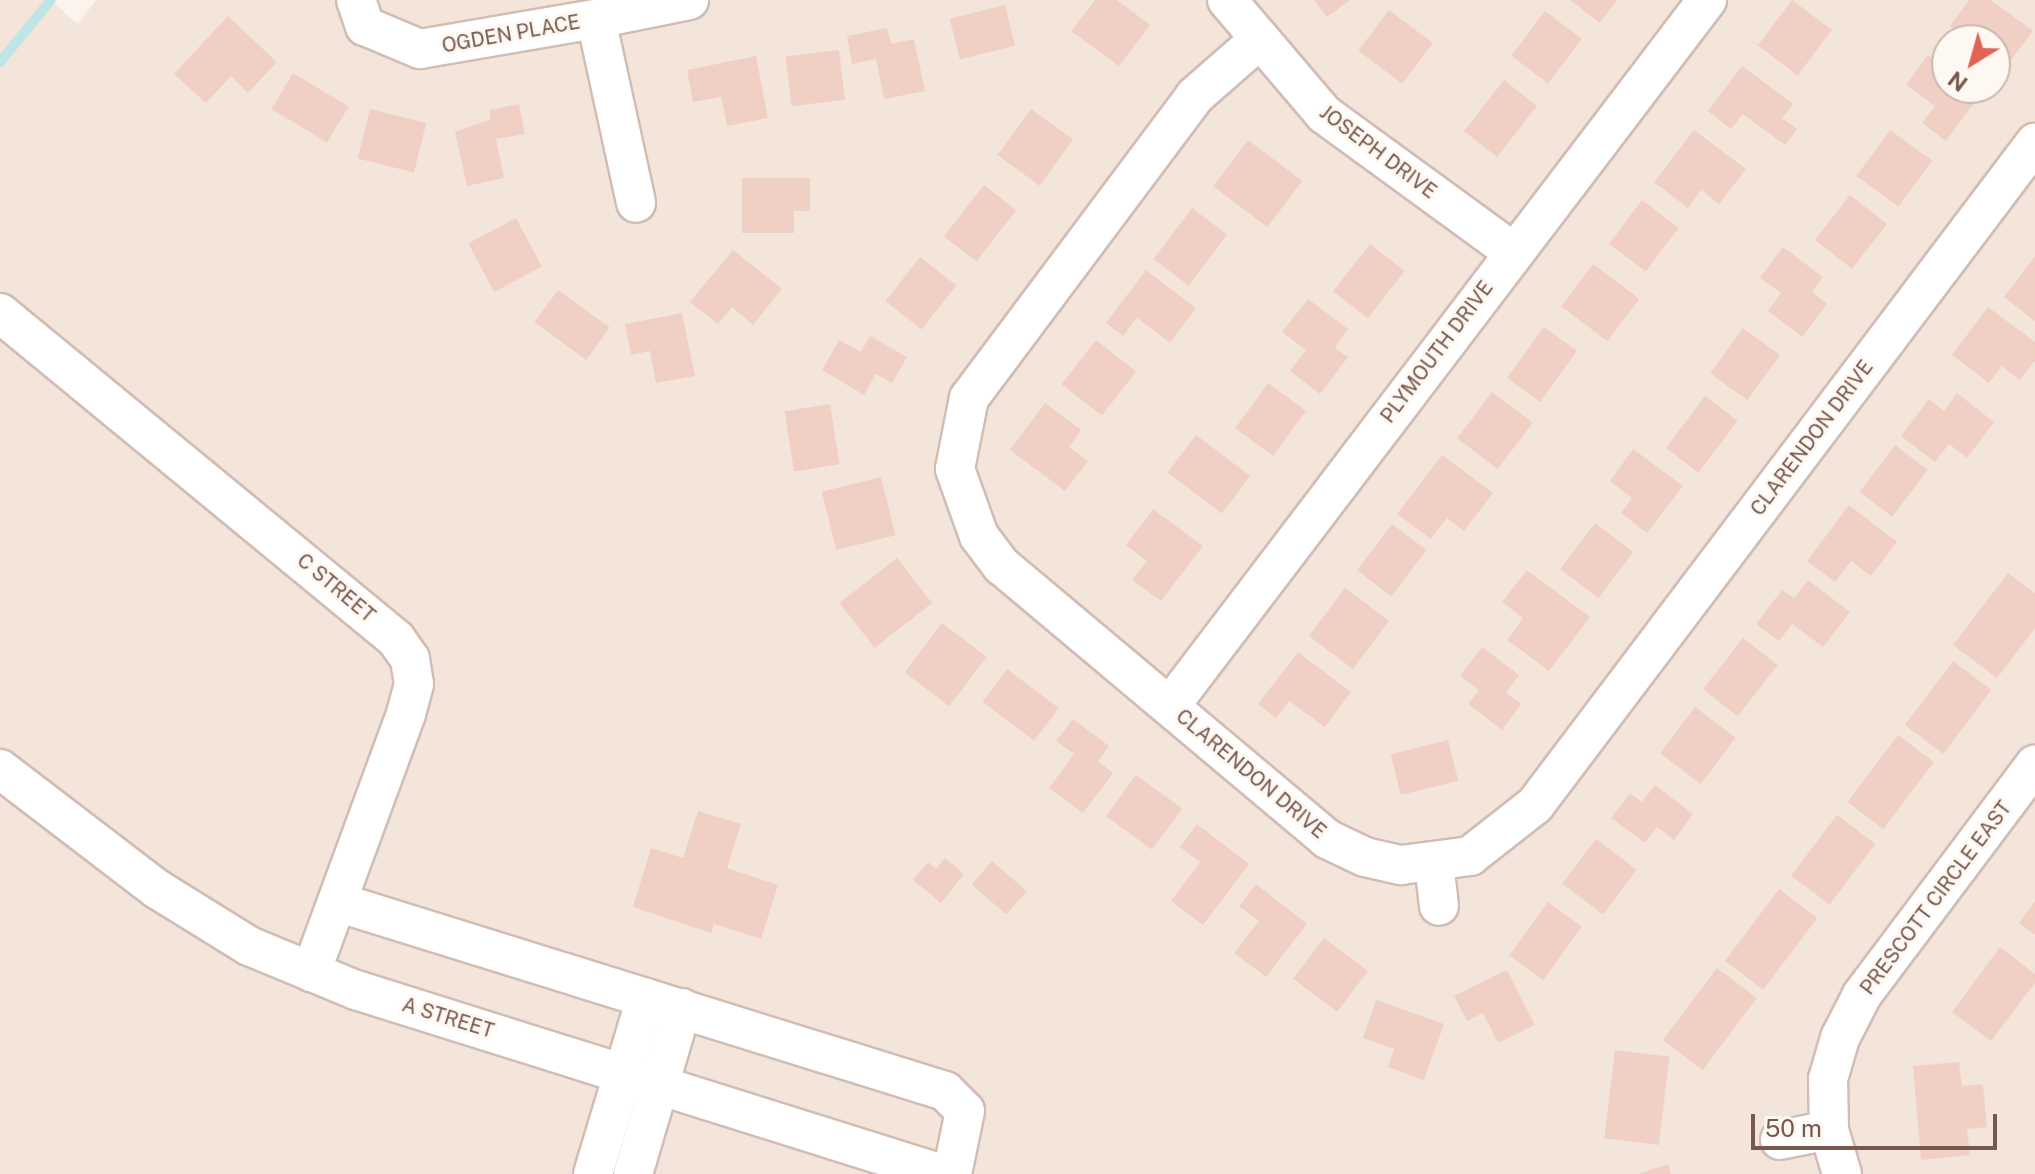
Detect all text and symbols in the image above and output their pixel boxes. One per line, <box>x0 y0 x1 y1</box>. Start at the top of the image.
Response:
street label: OGDEN PLACE <box>440 10 582 58</box>
north arrow <box>1931 24 2011 104</box>
text: N <box>1943 66 1972 97</box>
street label: JOSEPH DRIVE <box>1315 100 1441 204</box>
street label: PLYMOUTH DRIVE <box>1376 276 1498 428</box>
street label: CLARENDON DRIVE <box>1746 356 1878 520</box>
street label: C STREET <box>292 549 380 627</box>
street label: CLARENDON DRIVE <box>1171 704 1331 844</box>
street label: PRESCOTT CIRCLE EAST <box>1855 796 2017 1000</box>
street label: A STREET <box>399 993 497 1043</box>
scale bar <box>1755 1098 2001 1148</box>
text: 50 m <box>1765 1114 1822 1142</box>

